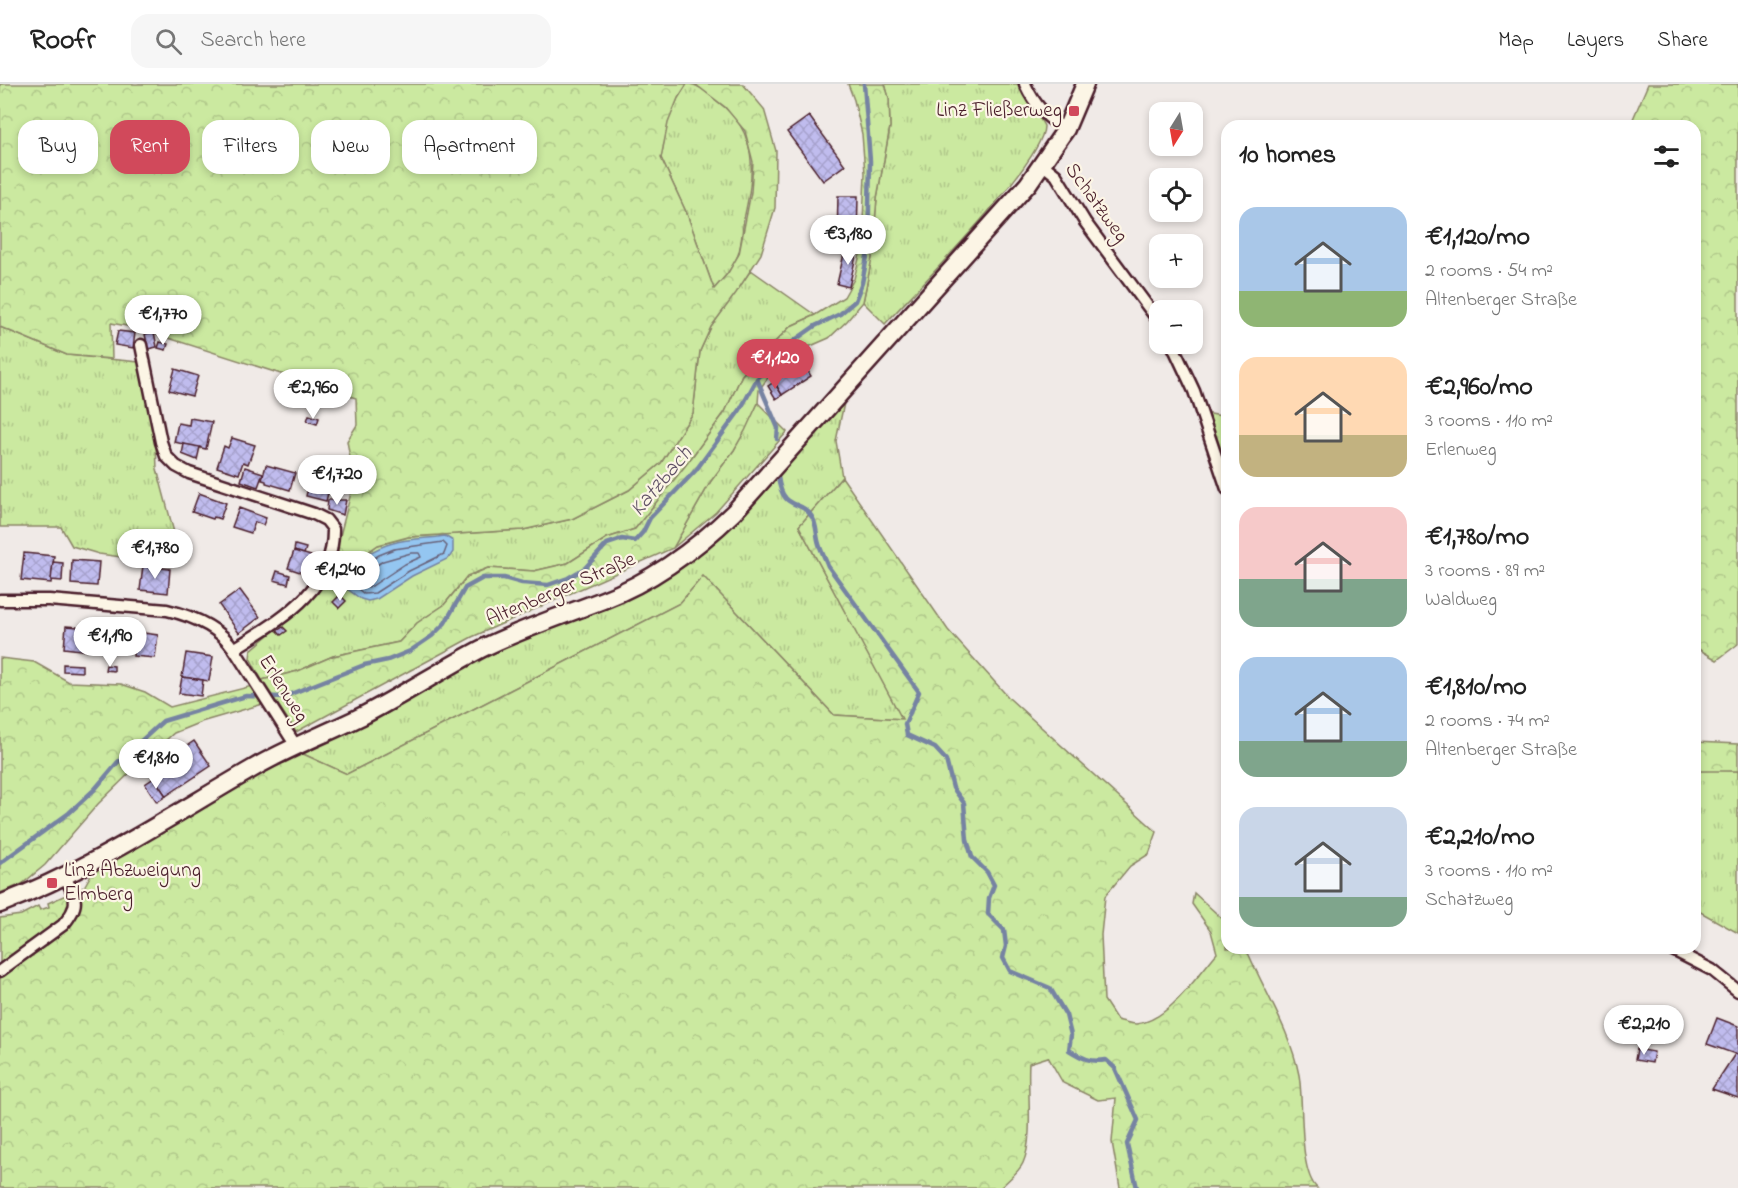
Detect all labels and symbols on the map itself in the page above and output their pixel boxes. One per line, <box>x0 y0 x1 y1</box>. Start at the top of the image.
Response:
place label: Linz Fließerweg <box>936 96 1062 128</box>
north arrow <box>1149 102 1203 156</box>
marker: Linz Fließerweg <box>1067 104 1081 118</box>
street label: Schatzweg <box>1055 157 1135 250</box>
pin: €3,180 <box>799 215 897 266</box>
pin: €1,770 <box>114 295 212 346</box>
pin: €1,120 <box>726 339 824 390</box>
pin: €2,960 <box>264 369 362 420</box>
water label: Katzbach <box>623 440 701 524</box>
pin: €1,720 <box>288 455 386 506</box>
pin: €1,780 <box>106 529 204 580</box>
street label: Altenberger Straße <box>482 545 642 637</box>
pin: €1,240 <box>291 551 389 602</box>
pin: €1,190 <box>61 617 159 668</box>
street label: Erlenweg <box>249 649 316 730</box>
pin: €1,810 <box>107 739 205 790</box>
place label: Linz Abzweigung Elmberg <box>64 856 201 912</box>
marker: Linz Abzweigung Elmberg <box>45 876 59 890</box>
pin: €2,210 <box>1595 1005 1693 1056</box>

